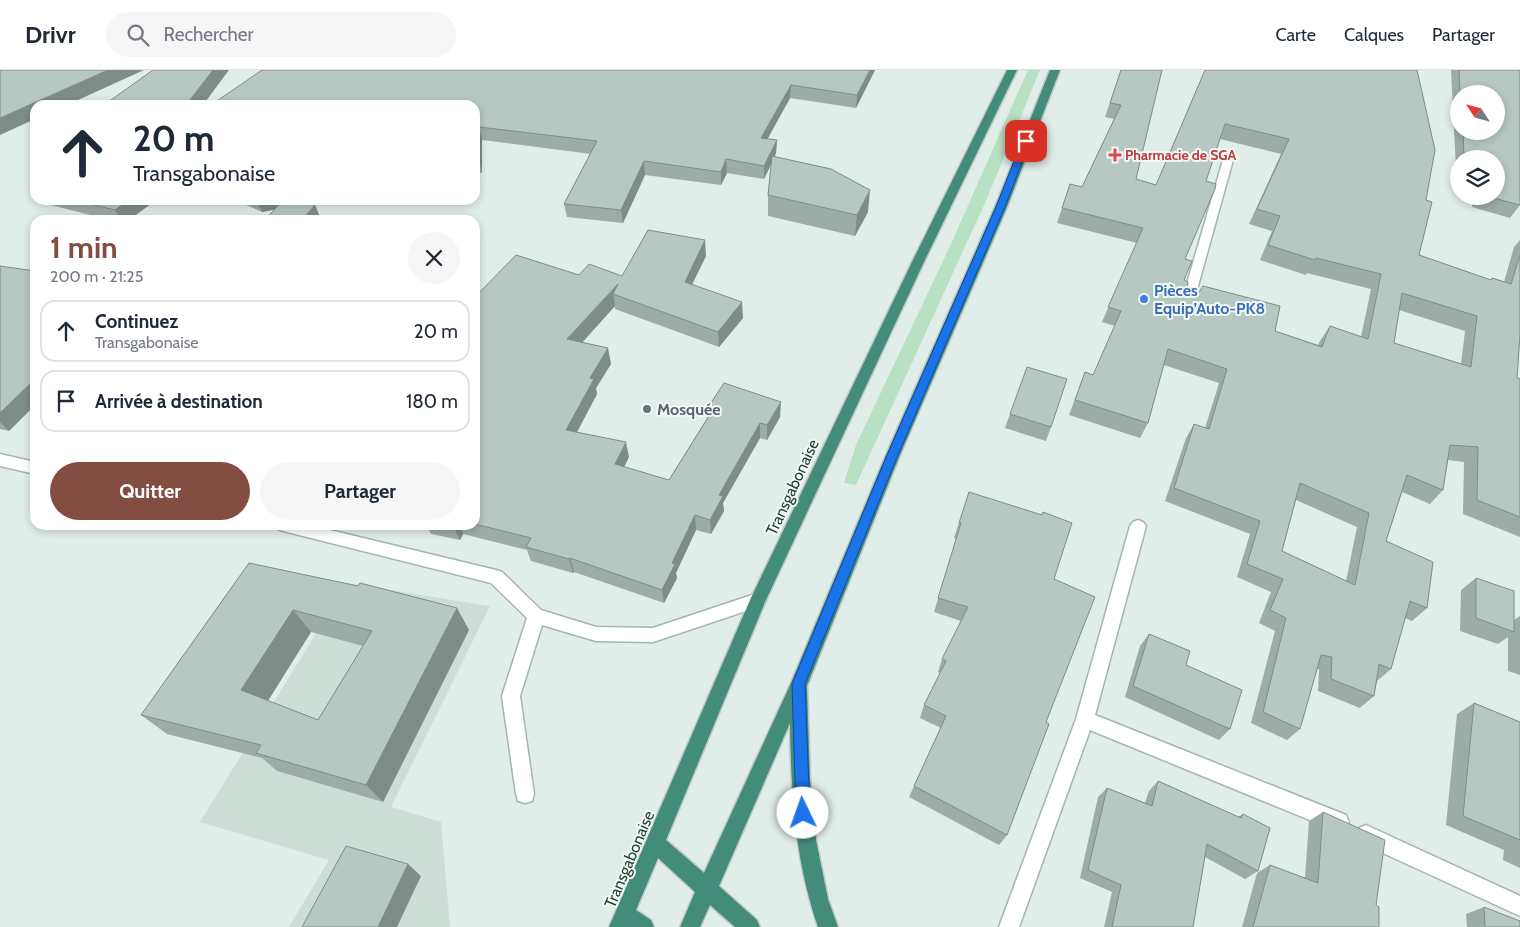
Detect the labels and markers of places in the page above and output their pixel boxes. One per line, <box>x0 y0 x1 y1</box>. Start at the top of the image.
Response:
pin <box>1005 120 1047 162</box>
place label: Pharmacie de SGA <box>1125 146 1237 164</box>
marker: Pharmacie de SGA <box>1109 149 1121 161</box>
place label: Pièces Equip’Auto-PK8 <box>1154 281 1265 318</box>
marker: Pièces Equip’Auto-PK8 <box>1138 293 1150 305</box>
place label: Mosquée <box>657 400 720 419</box>
marker: Mosquée <box>641 403 653 415</box>

